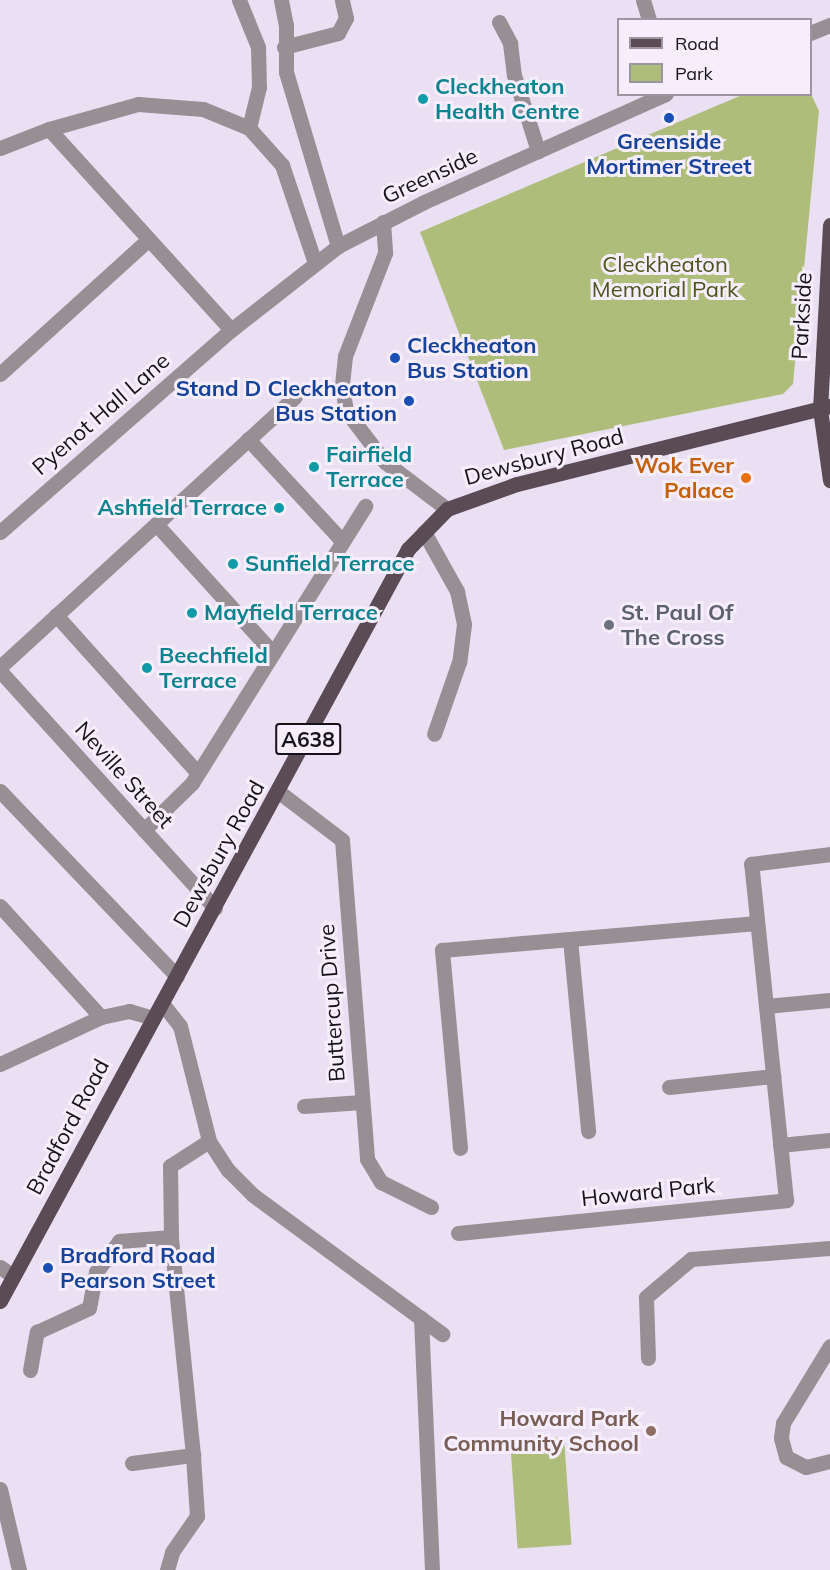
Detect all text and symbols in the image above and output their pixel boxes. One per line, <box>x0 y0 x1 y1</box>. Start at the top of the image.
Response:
legend <box>617 18 812 96</box>
text: Road <box>675 32 719 55</box>
text: Park <box>675 62 713 85</box>
place label: Cleckheaton Health Centre <box>435 73 580 124</box>
marker: Cleckheaton Health Centre <box>416 92 430 106</box>
marker: Greenside Mortimer Street <box>662 111 676 125</box>
place label: Greenside Mortimer Street <box>586 128 752 180</box>
street label: Greenside <box>378 142 482 210</box>
park label: Cleckheaton Memorial Park <box>592 251 738 302</box>
street label: Parkside <box>787 272 817 360</box>
place label: Cleckheaton Bus Station <box>407 332 537 384</box>
street label: Pyenot Hall Lane <box>27 347 175 481</box>
marker: Cleckheaton Bus Station <box>388 351 402 365</box>
place label: Stand D Cleckheaton Bus Station <box>176 375 397 427</box>
marker: Stand D Cleckheaton Bus Station <box>402 394 416 408</box>
street label: Dewsbury Road <box>461 423 627 491</box>
place label: Fairfield Terrace <box>326 441 412 493</box>
place label: Wok Ever Palace <box>634 452 734 504</box>
marker: Fairfield Terrace <box>307 460 321 474</box>
marker: Wok Ever Palace <box>739 471 753 485</box>
place label: Ashfield Terrace <box>97 495 267 521</box>
marker: Ashfield Terrace <box>272 501 286 515</box>
place label: Sunfield Terrace <box>245 551 415 577</box>
marker: Sunfield Terrace <box>226 557 240 571</box>
place label: St. Paul Of The Cross <box>621 599 733 650</box>
place label: Mayfield Terrace <box>204 600 378 626</box>
marker: Mayfield Terrace <box>185 606 199 620</box>
marker: St. Paul Of The Cross <box>602 618 616 632</box>
place label: Beechfield Terrace <box>159 642 268 694</box>
marker: Beechfield Terrace <box>140 661 154 675</box>
street label: Neville Street <box>69 716 179 834</box>
road number: A638 <box>275 721 341 757</box>
street label: Dewsbury Road <box>168 776 270 932</box>
street label: Buttercup Drive <box>313 923 351 1083</box>
street label: Bradford Road <box>21 1055 115 1199</box>
street label: Howard Park <box>580 1172 716 1212</box>
place label: Bradford Road Pearson Street <box>60 1242 215 1294</box>
marker: Bradford Road Pearson Street <box>41 1261 55 1275</box>
place label: Howard Park Community School <box>443 1405 639 1456</box>
marker: Howard Park Community School <box>644 1424 658 1438</box>

